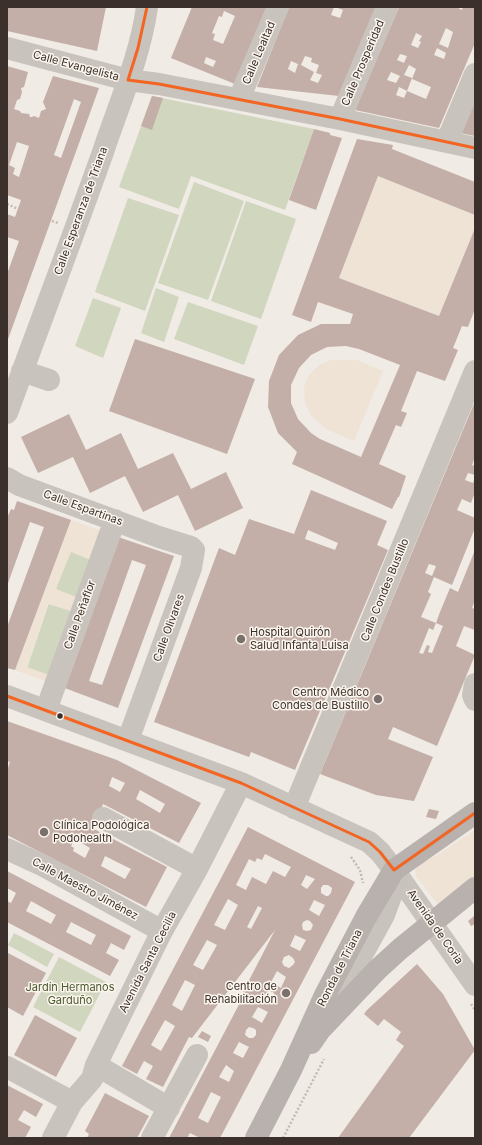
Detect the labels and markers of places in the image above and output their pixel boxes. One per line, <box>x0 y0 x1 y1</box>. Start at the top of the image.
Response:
place label: Hospital Quirón Salud Infanta Luisa <box>250 626 349 652</box>
marker: Hospital Quirón Salud Infanta Luisa <box>235 633 247 645</box>
place label: Centro Médico Condes de Bustillo <box>272 686 369 712</box>
marker: Centro Médico Condes de Bustillo <box>372 693 384 705</box>
unlabelled marker <box>55 711 65 721</box>
place label: Clínica Podológica Podohealth <box>53 819 149 845</box>
marker: Clínica Podológica Podohealth <box>38 826 50 838</box>
place label: Centro de Rehabilitación <box>204 980 277 1006</box>
marker: Centro de Rehabilitación <box>280 987 292 999</box>

